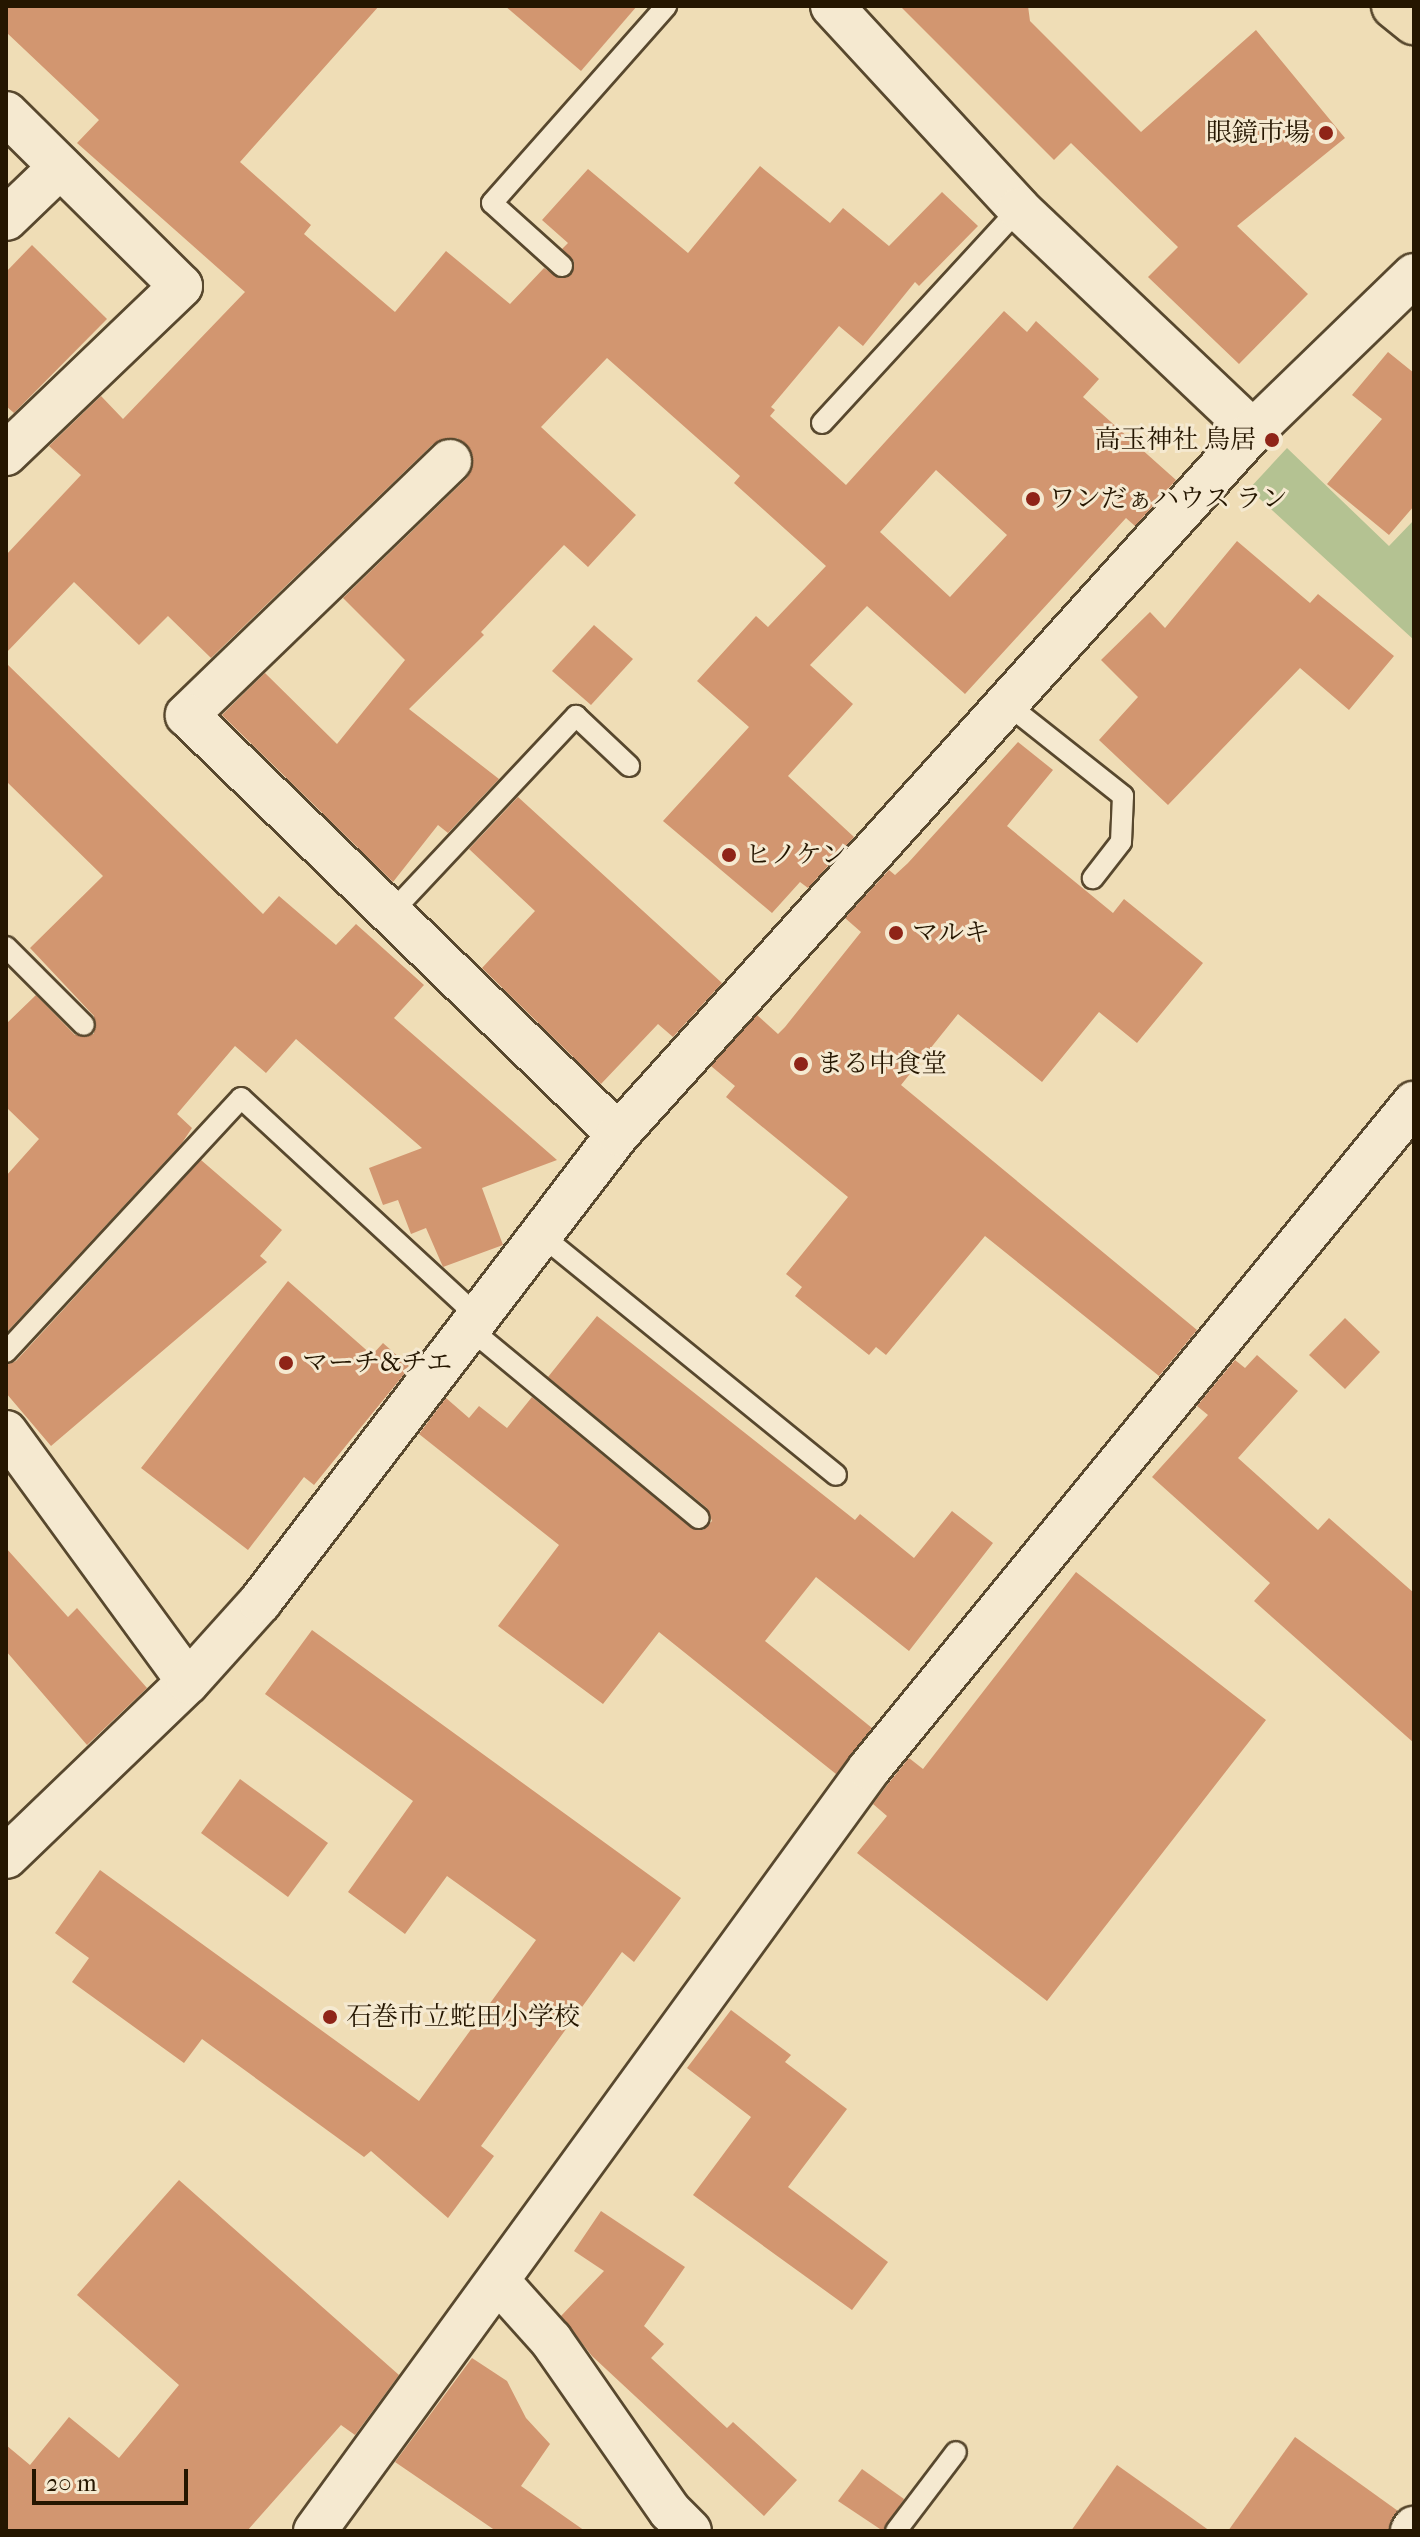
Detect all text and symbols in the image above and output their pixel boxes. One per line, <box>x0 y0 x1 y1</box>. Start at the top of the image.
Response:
place label: 眼鏡市場 <box>1206 117 1310 149</box>
marker: 眼鏡市場 <box>1317 124 1335 142</box>
place label: 高玉神社 鳥居 <box>1094 424 1256 456</box>
marker: 高玉神社 鳥居 <box>1263 431 1281 449</box>
place label: ワンだぁハウス ラン <box>1049 483 1289 515</box>
marker: ワンだぁハウス ラン <box>1024 490 1042 508</box>
place label: ヒノケン <box>745 839 849 871</box>
marker: ヒノケン <box>720 846 738 864</box>
place label: マルキ <box>912 917 990 949</box>
marker: マルキ <box>887 924 905 942</box>
place label: まる中食堂 <box>817 1048 947 1080</box>
marker: まる中食堂 <box>792 1055 810 1073</box>
place label: マーチ&チエ <box>302 1347 453 1379</box>
marker: マーチ&チエ <box>277 1354 295 1372</box>
place label: 石巻市立蛇田小学校 <box>346 2001 580 2033</box>
marker: 石巻市立蛇田小学校 <box>321 2008 339 2026</box>
scale bar <box>36 2453 192 2503</box>
text: 20 m <box>46 2469 97 2497</box>

